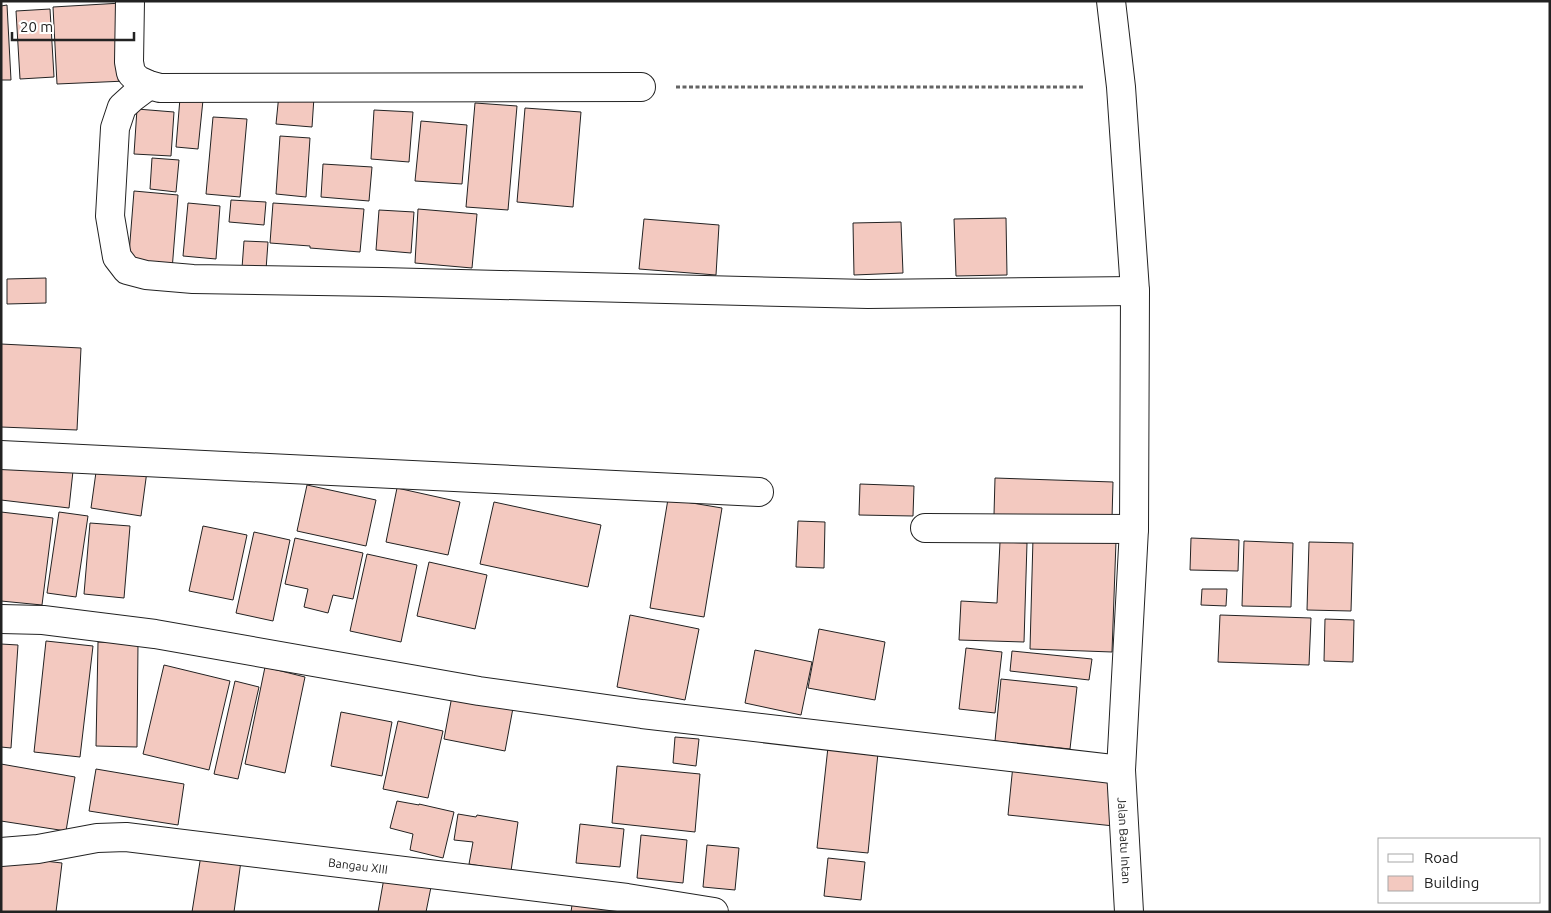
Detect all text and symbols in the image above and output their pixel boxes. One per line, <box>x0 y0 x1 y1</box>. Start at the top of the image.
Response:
scale bar <box>12 10 135 42</box>
text: 20 m <box>20 18 53 35</box>
street label: Jalan Batu Intan <box>1116 797 1134 884</box>
legend <box>1378 838 1541 903</box>
text: Road <box>1424 849 1459 866</box>
street label: Bangau XIII <box>328 855 389 875</box>
text: Building <box>1424 874 1479 891</box>

